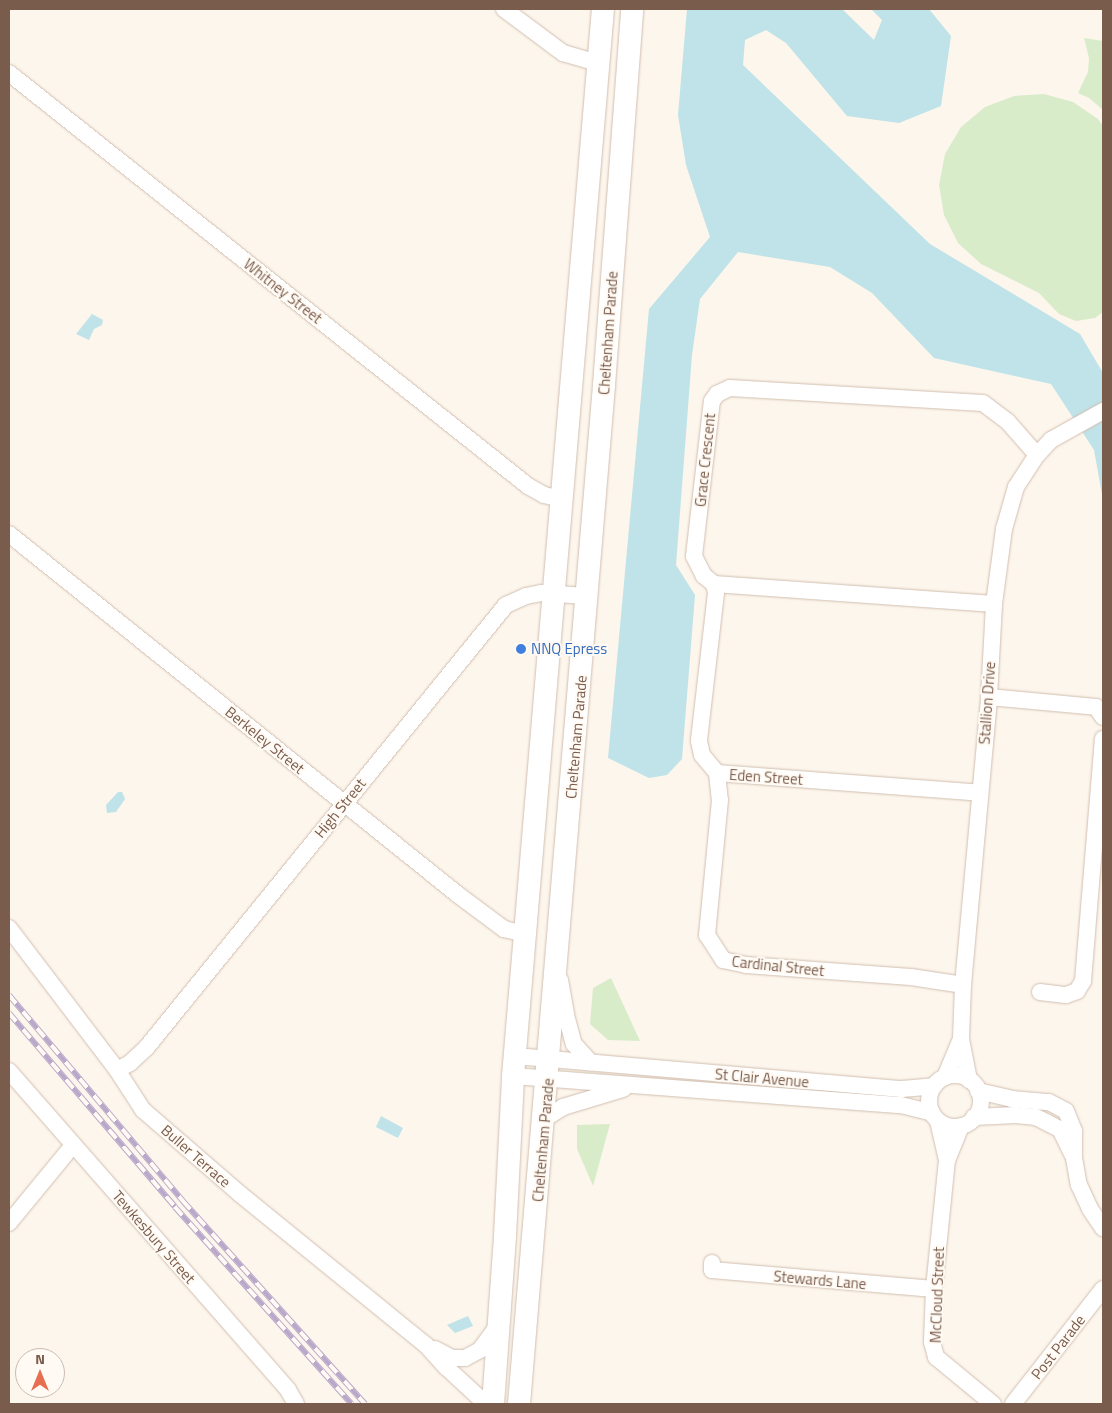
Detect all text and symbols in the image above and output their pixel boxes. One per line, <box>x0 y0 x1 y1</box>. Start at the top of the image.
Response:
street label: Whitney Street <box>240 255 326 327</box>
street label: Cheltenham Parade <box>595 270 621 396</box>
street label: Grace Crescent <box>691 412 719 508</box>
place label: NNQ Epress <box>531 640 607 658</box>
marker: NNQ Epress <box>515 643 527 655</box>
street label: Stallion Drive <box>975 661 999 745</box>
street label: Cheltenham Parade <box>562 674 590 800</box>
street label: Berkeley Street <box>222 703 308 777</box>
street label: Eden Street <box>729 765 803 789</box>
street label: High Street <box>311 775 369 841</box>
street label: Cardinal Street <box>731 952 825 980</box>
street label: St Clair Avenue <box>714 1065 810 1091</box>
street label: Cheltenham Parade <box>529 1077 557 1203</box>
street label: Buller Terrace <box>158 1121 234 1191</box>
street label: Tewkesbury Street <box>109 1187 199 1287</box>
street label: McCloud Street <box>926 1246 948 1344</box>
street label: Stewards Lane <box>773 1267 867 1293</box>
street label: Post Parade <box>1027 1311 1089 1383</box>
north arrow <box>15 1348 65 1398</box>
text: N <box>35 1348 45 1369</box>

